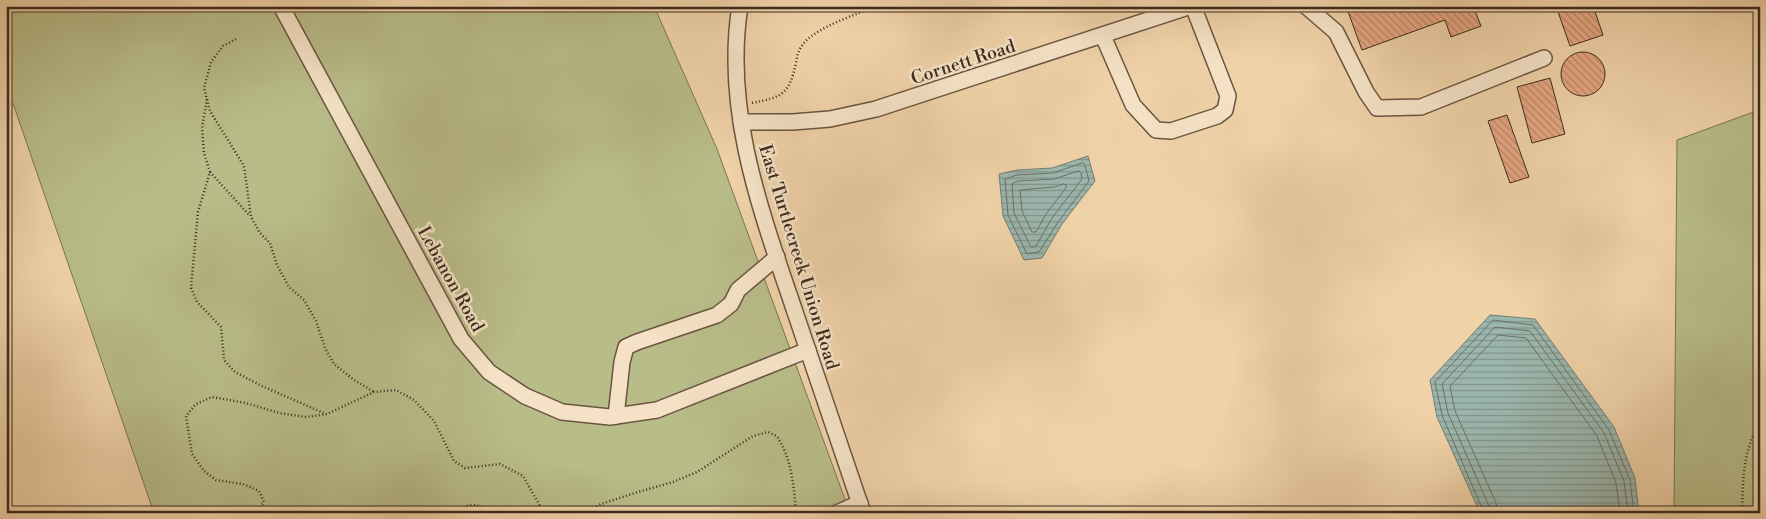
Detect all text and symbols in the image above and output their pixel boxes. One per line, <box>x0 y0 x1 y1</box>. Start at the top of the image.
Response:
street label: Cornett Road <box>908 35 1019 90</box>
street label: East Turtlecreek Union Road <box>753 142 844 373</box>
street label: Lebanon Road <box>412 222 489 337</box>

